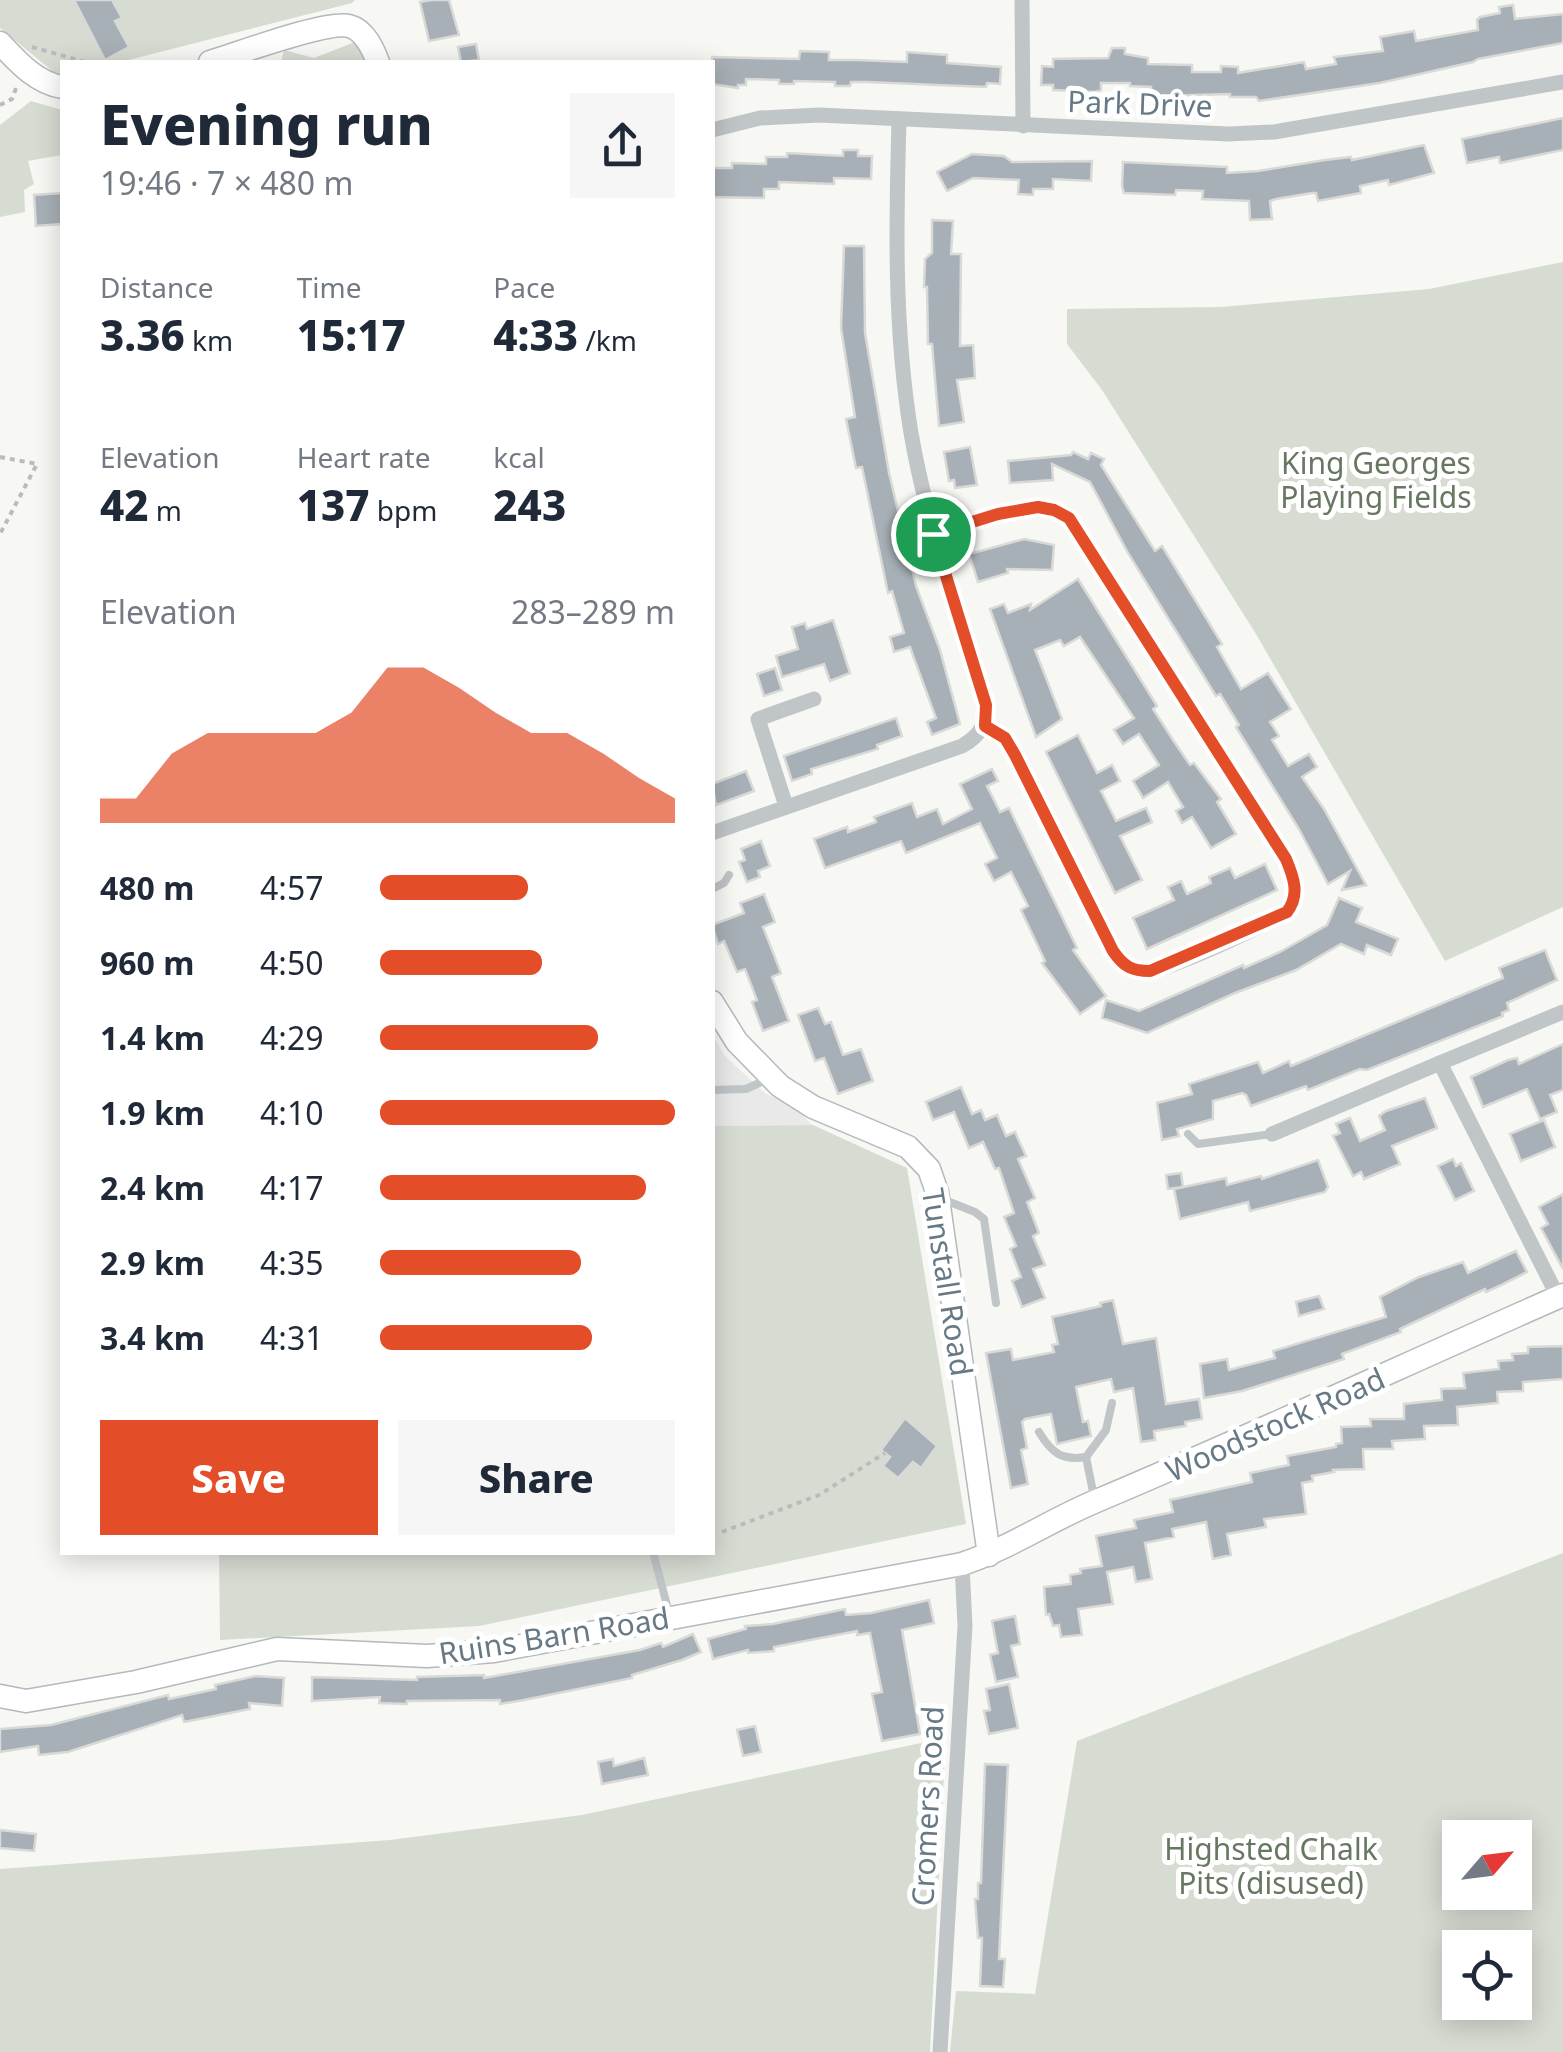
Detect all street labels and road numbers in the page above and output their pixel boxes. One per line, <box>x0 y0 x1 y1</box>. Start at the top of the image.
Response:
street label: Park Drive <box>1067 80 1213 126</box>
street label: Tunstall Road <box>913 1185 983 1379</box>
street label: Woodstock Road <box>1159 1357 1391 1491</box>
street label: Ruins Barn Road <box>436 1597 672 1673</box>
street label: Cromers Road <box>901 1705 953 1907</box>

